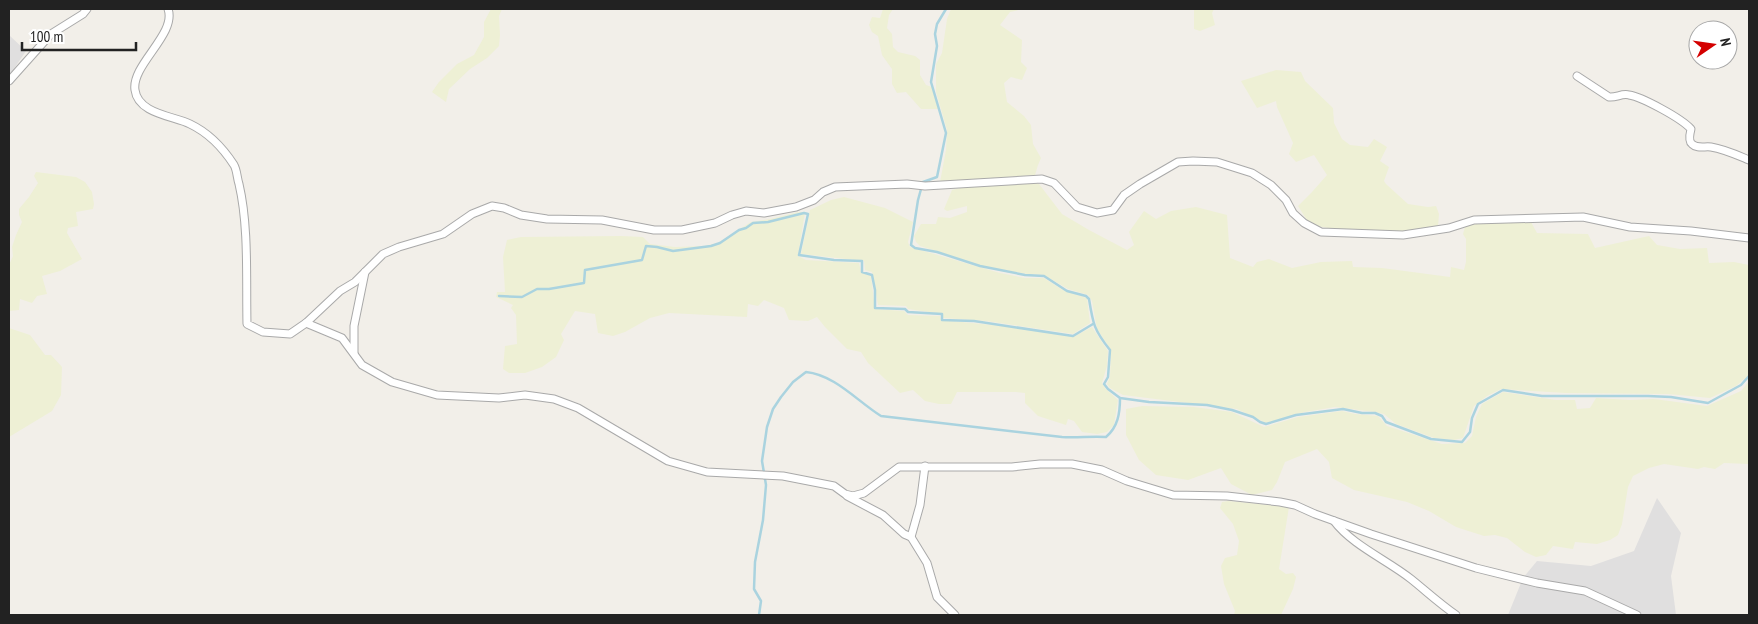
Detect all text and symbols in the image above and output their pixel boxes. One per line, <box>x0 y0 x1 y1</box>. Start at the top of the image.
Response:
scale bar <box>22 20 136 52</box>
north arrow <box>1688 20 1738 70</box>
text: 100 m <box>30 27 63 46</box>
text: N <box>1716 36 1735 48</box>

